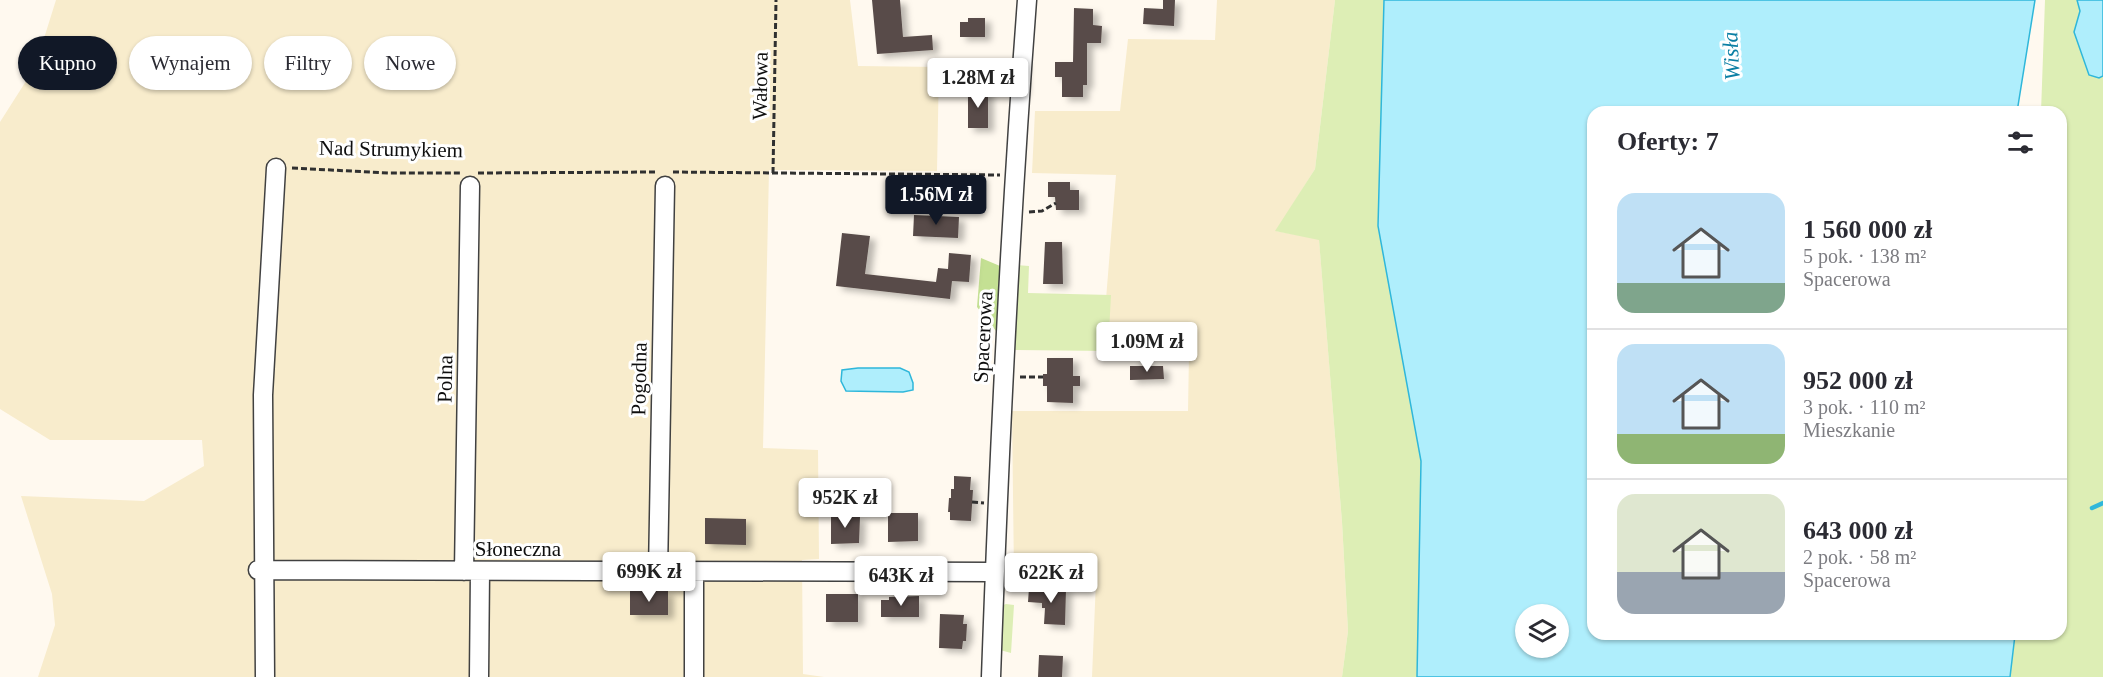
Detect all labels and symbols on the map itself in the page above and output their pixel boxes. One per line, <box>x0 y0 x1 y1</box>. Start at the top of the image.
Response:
water label: Wisła <box>1717 31 1745 81</box>
street label: Wałowa <box>747 51 773 120</box>
pin: 1.28M zł <box>916 58 1040 109</box>
street label: Nad Strumykiem <box>319 136 463 162</box>
pin: 1.56M zł <box>874 175 998 226</box>
street label: Spacerowa <box>969 290 997 384</box>
pin: 1.09M zł <box>1085 322 1209 373</box>
street label: Pogodna <box>626 341 652 416</box>
street label: Polna <box>433 354 457 403</box>
pin: 952K zł <box>790 478 900 529</box>
street label: Słoneczna <box>475 537 562 561</box>
pin: 699K zł <box>594 552 704 603</box>
pin: 622K zł <box>996 553 1106 604</box>
pin: 643K zł <box>846 556 956 607</box>

